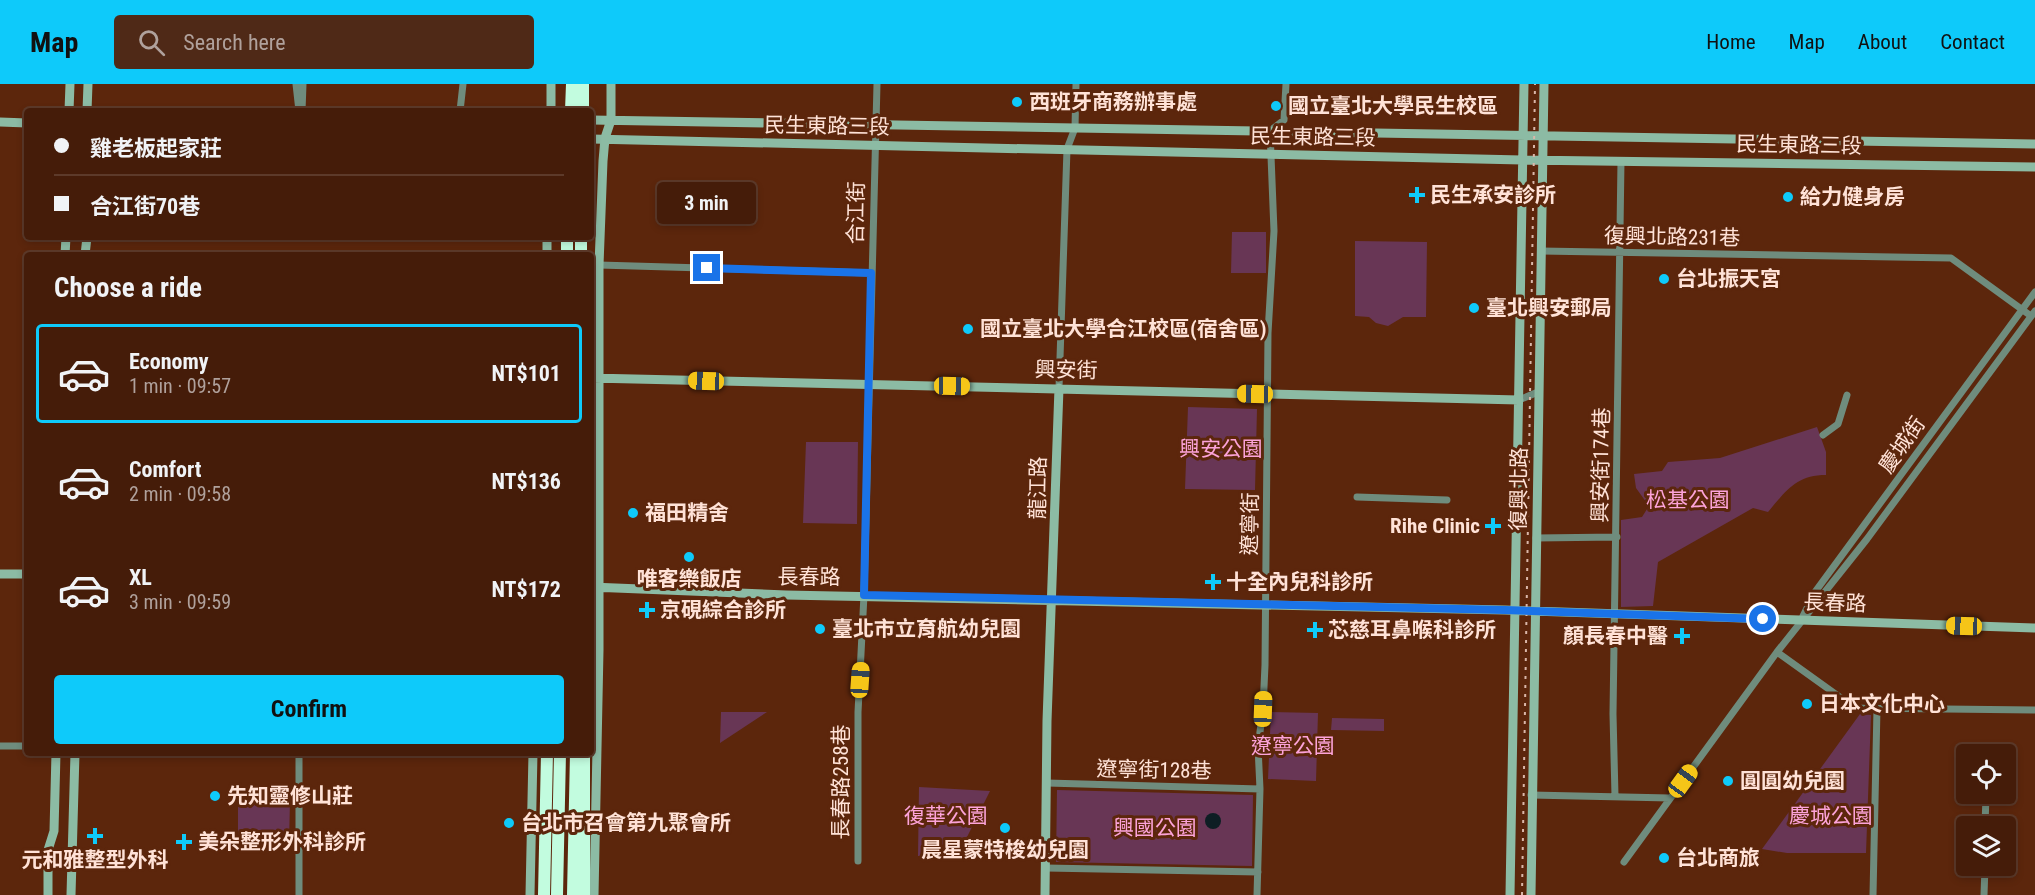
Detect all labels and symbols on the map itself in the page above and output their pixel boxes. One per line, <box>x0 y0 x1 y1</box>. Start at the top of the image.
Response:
place label: 西班牙商務辦事處 <box>1029 90 1197 114</box>
place label: 國立臺北大學民生校區 <box>1288 94 1498 118</box>
marker: 西班牙商務辦事處 <box>1010 95 1024 109</box>
marker: 國立臺北大學民生校區 <box>1269 99 1283 113</box>
street label: 民生東路三段 <box>764 113 890 139</box>
street label: 民生東路三段 <box>1250 124 1376 150</box>
street label: 民生東路三段 <box>1736 132 1862 158</box>
callout: 3 min <box>658 181 756 223</box>
street label: 合江街 <box>843 181 869 245</box>
place label: 民生承安診所 <box>1430 183 1556 207</box>
place label: 給力健身房 <box>1800 185 1905 209</box>
marker: 民生承安診所 <box>1408 186 1426 204</box>
marker: 給力健身房 <box>1781 190 1795 204</box>
street label: 復興北路231巷 <box>1604 224 1740 250</box>
route end <box>693 254 720 281</box>
place label: 台北振天宮 <box>1676 267 1781 291</box>
marker: 台北振天宮 <box>1657 272 1671 286</box>
place label: 臺北興安郵局 <box>1486 296 1612 320</box>
marker: 臺北興安郵局 <box>1467 301 1481 315</box>
place label: 國立臺北大學合江校區(宿舍區) <box>980 317 1267 341</box>
marker: 國立臺北大學合江校區(宿舍區) <box>961 322 975 336</box>
street label: 興安街 <box>1034 357 1098 383</box>
car <box>688 371 724 391</box>
car <box>934 377 970 395</box>
car <box>1237 385 1273 403</box>
street label: 興安街174巷 <box>1588 407 1614 523</box>
street label: 慶城街 <box>1874 412 1930 478</box>
park label: 興安公園 <box>1179 437 1263 461</box>
street label: 復興北路 <box>1506 447 1532 531</box>
street label: 龍江路 <box>1025 456 1051 520</box>
park label: 松基公園 <box>1646 488 1730 512</box>
street label: 遼寧街 <box>1237 492 1263 556</box>
place label: 福田精舍 <box>645 501 729 525</box>
marker: 福田精舍 <box>626 506 640 520</box>
place label: Rihe Clinic <box>1390 514 1480 538</box>
marker: Rihe Clinic <box>1484 517 1502 535</box>
marker: 唯客樂飯店 <box>682 550 696 564</box>
street label: 長春路 <box>778 565 841 589</box>
place label: 唯客樂飯店 <box>637 567 742 591</box>
place label: 十全內兒科診所 <box>1226 570 1373 594</box>
marker: 十全內兒科診所 <box>1204 573 1222 591</box>
street label: 長春路 <box>1803 590 1867 616</box>
place label: 京硯綜合診所 <box>660 598 786 622</box>
marker: 京硯綜合診所 <box>638 601 656 619</box>
route start <box>1749 605 1776 632</box>
car <box>1946 616 1982 636</box>
place label: 臺北市立育航幼兒園 <box>832 617 1021 641</box>
place label: 芯慈耳鼻喉科診所 <box>1328 618 1496 642</box>
marker: 芯慈耳鼻喉科診所 <box>1306 621 1324 639</box>
marker: 臺北市立育航幼兒園 <box>813 622 827 636</box>
place label: 顏長春中醫 <box>1563 624 1668 648</box>
marker: 顏長春中醫 <box>1673 627 1691 645</box>
car <box>850 661 870 699</box>
car <box>1253 691 1273 727</box>
place label: 日本文化中心 <box>1819 692 1945 716</box>
marker: 日本文化中心 <box>1800 697 1814 711</box>
street label: 長春路258巷 <box>829 724 853 840</box>
park label: 遼寧公園 <box>1251 734 1335 758</box>
street label: 遼寧街128巷 <box>1096 757 1212 783</box>
car <box>1665 761 1701 801</box>
place label: 圓圓幼兒園 <box>1740 769 1845 793</box>
marker: 圓圓幼兒園 <box>1721 774 1735 788</box>
place label: 先知靈修山莊 <box>227 784 353 808</box>
marker: 先知靈修山莊 <box>208 789 222 803</box>
park label: 復華公園 <box>904 804 988 828</box>
park label: 慶城公園 <box>1789 804 1873 828</box>
place label: 台北市召會第九聚會所 <box>521 811 731 835</box>
marker: 台北市召會第九聚會所 <box>502 816 516 830</box>
park label: 興國公園 <box>1113 816 1197 840</box>
marker: 晨星蒙特梭幼兒園 <box>998 821 1012 835</box>
marker: 元和雅整型外科 <box>86 827 104 845</box>
place label: 美朵整形外科診所 <box>198 830 366 854</box>
marker: 美朵整形外科診所 <box>175 833 193 851</box>
place label: 晨星蒙特梭幼兒園 <box>921 838 1089 862</box>
place label: 台北商旅 <box>1676 846 1760 870</box>
place label: 元和雅整型外科 <box>22 848 169 872</box>
marker: 台北商旅 <box>1657 851 1671 865</box>

